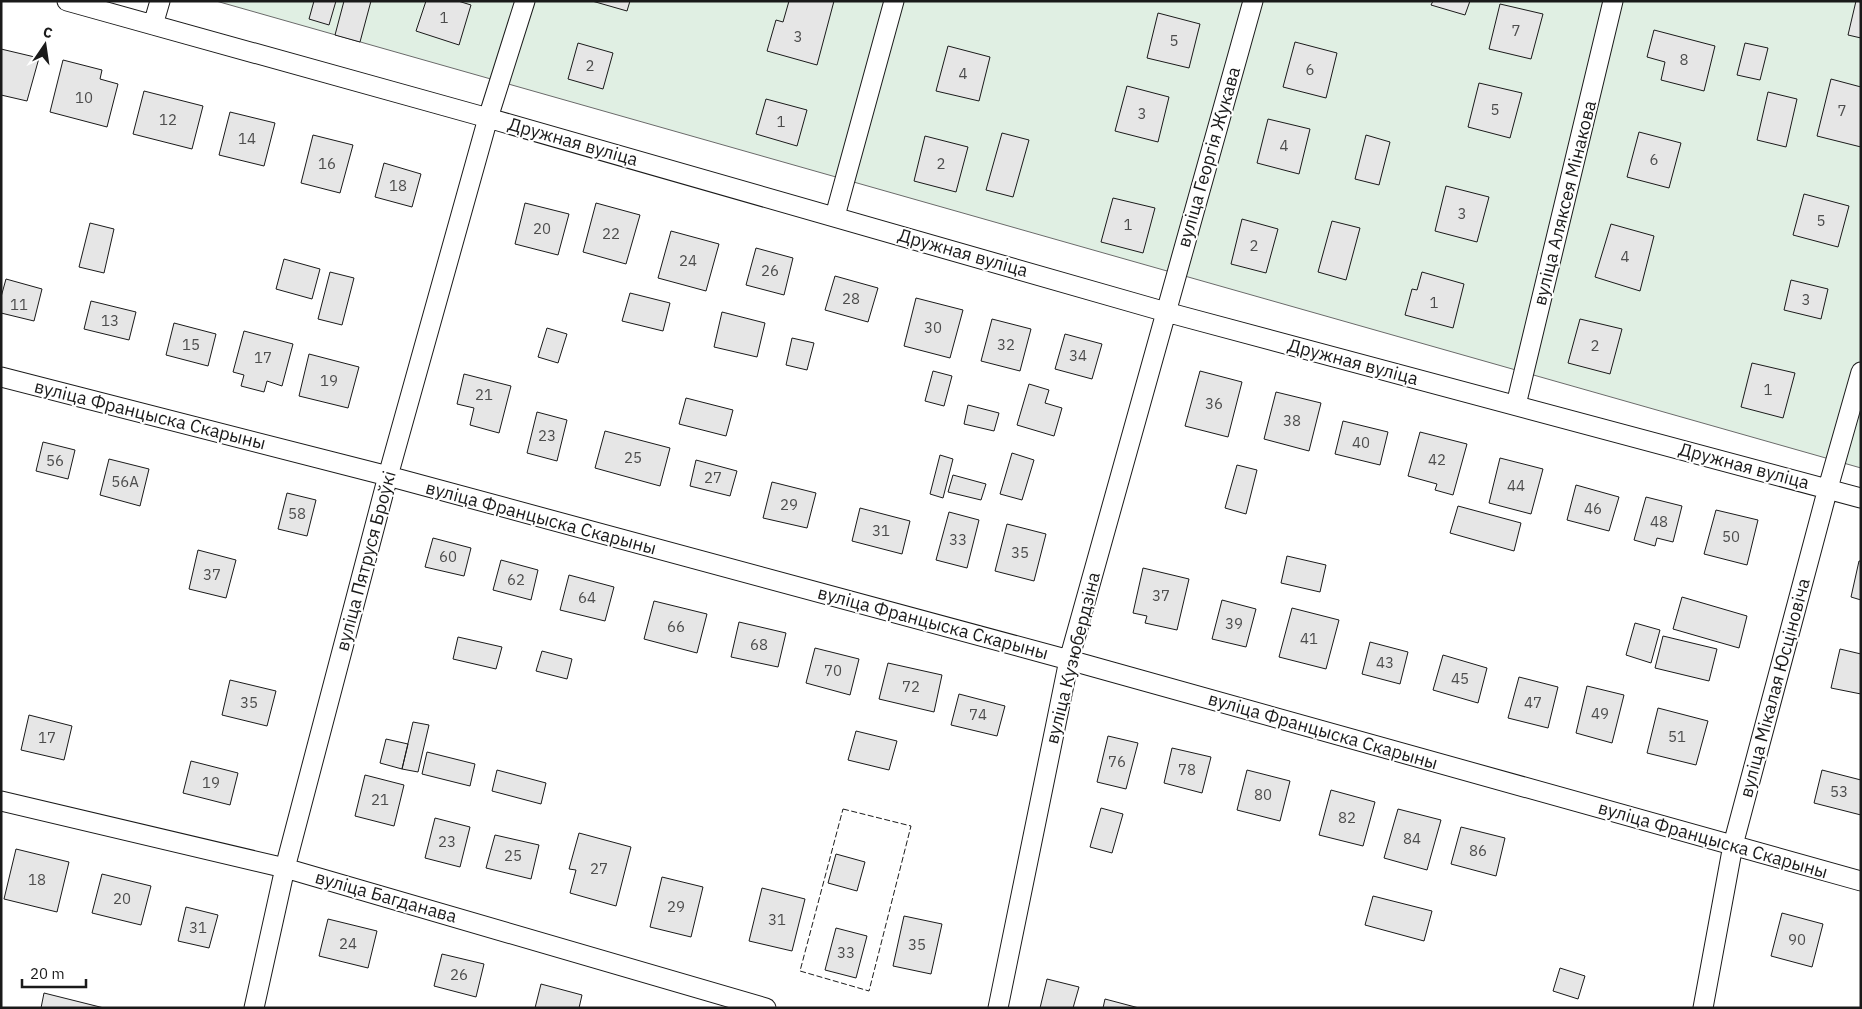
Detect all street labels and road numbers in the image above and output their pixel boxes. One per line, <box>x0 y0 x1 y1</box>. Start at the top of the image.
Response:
street label: вуліца Георгія Жукава <box>1172 64 1245 250</box>
street label: вуліца Аляксея Мінакова <box>1528 98 1601 308</box>
street label: Дружная вуліца <box>506 112 641 171</box>
street label: Дружная вуліца <box>896 223 1031 282</box>
street label: Дружная вуліца <box>1285 333 1421 390</box>
street label: вуліца Францыска Скарыны <box>32 375 268 454</box>
street label: Дружная вуліца <box>1676 437 1812 494</box>
street label: вуліца Пятруся Броўкі <box>330 468 401 654</box>
street label: вуліца Францыска Скарыны <box>423 476 659 559</box>
street label: вуліца Кузюбердзіна <box>1040 569 1105 746</box>
street label: вуліца Мікалая Юсціновіча <box>1734 575 1815 800</box>
street label: вуліца Францыска Скарыны <box>815 581 1051 664</box>
street label: вуліца Францыска Скарыны <box>1206 687 1441 774</box>
street label: вуліца Францыска Скарыны <box>1596 796 1831 883</box>
street label: вуліца Багданава <box>313 865 460 928</box>

